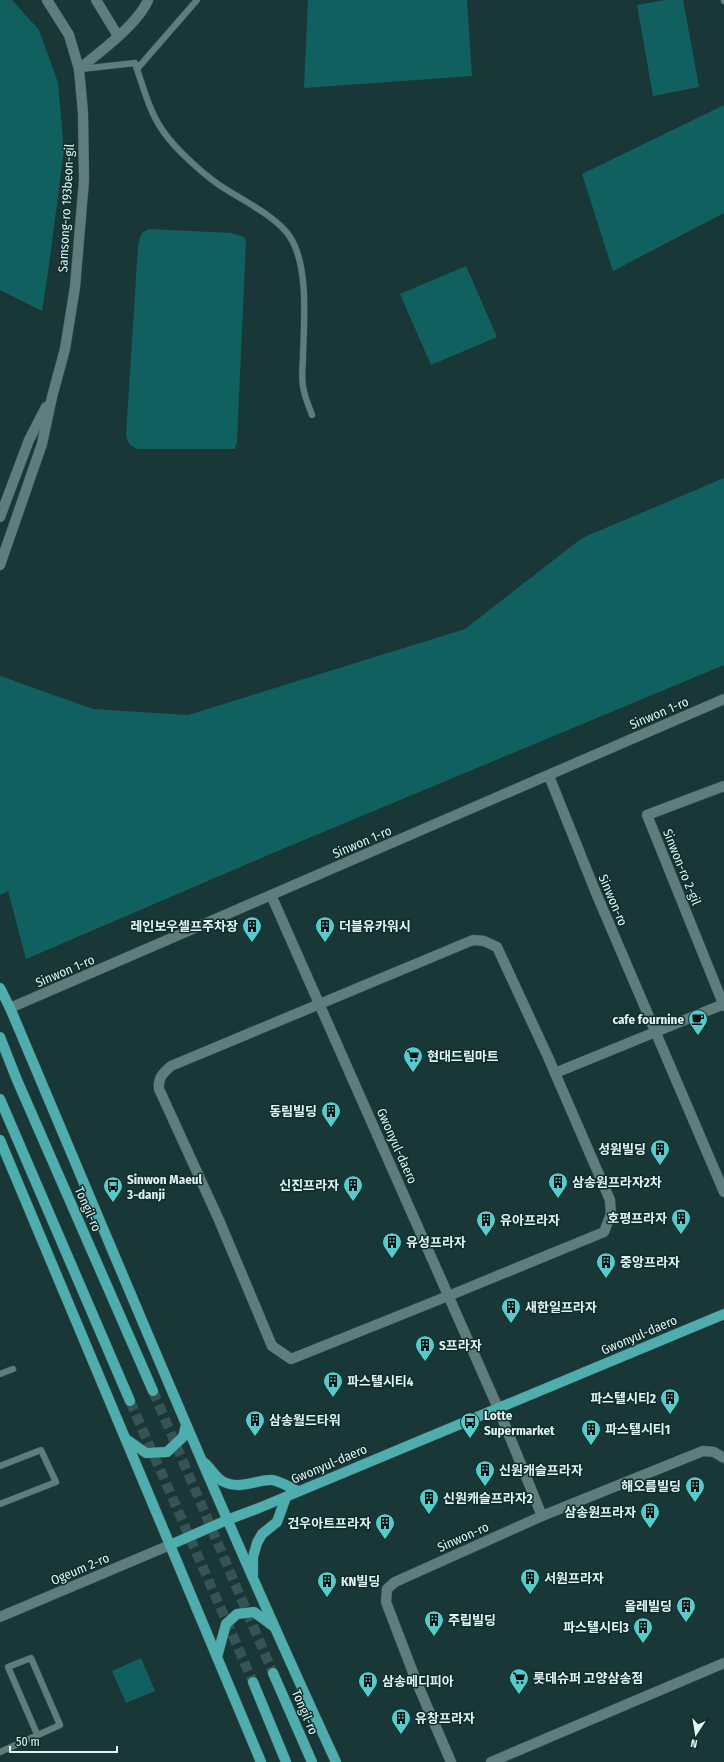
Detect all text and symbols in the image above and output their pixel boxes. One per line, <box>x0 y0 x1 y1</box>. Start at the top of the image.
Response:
street label: Samsong-ro 193beon-gil <box>55 143 77 273</box>
street label: Sinwon 1-ro <box>627 694 691 732</box>
street label: Sinwon 1-ro <box>330 823 394 861</box>
street label: Sinwon-ro 2-gil <box>660 827 704 908</box>
street label: Sinwon-ro <box>595 872 631 928</box>
building icon: 레인보우셀프주차장 <box>241 915 263 943</box>
building icon: 더블유카워시 <box>314 915 336 943</box>
place label: 레인보우셀프주차장 <box>130 919 238 934</box>
place label: 더블유카워시 <box>339 919 411 934</box>
street label: Sinwon 1-ro <box>33 952 97 990</box>
cafe icon: cafe fournine <box>687 1008 709 1036</box>
place label: cafe fournine <box>612 1012 684 1027</box>
supermarket icon: 현대드림마트 <box>402 1045 424 1073</box>
place label: 현대드림마트 <box>427 1049 499 1064</box>
building icon: 동림빌딩 <box>320 1100 342 1128</box>
place label: 동림빌딩 <box>269 1104 317 1119</box>
street label: Gwonyul-daero <box>374 1106 420 1186</box>
building icon: 성원빌딩 <box>649 1138 671 1166</box>
place label: 성원빌딩 <box>598 1142 646 1157</box>
building icon: 삼송원프라자2차 <box>547 1171 569 1199</box>
place label: Sinwon Maeul 3-danji <box>126 1172 202 1202</box>
building icon: 신진프라자 <box>342 1174 364 1202</box>
bus stop icon: Sinwon Maeul 3-danji <box>102 1175 124 1203</box>
place label: 삼송원프라자2차 <box>572 1175 662 1190</box>
place label: 신진프라자 <box>279 1178 339 1193</box>
street label: Tongil-ro <box>71 1184 105 1234</box>
building icon: 호평프라자 <box>670 1207 692 1235</box>
building icon: 유아프라자 <box>475 1209 497 1237</box>
place label: 호평프라자 <box>607 1211 667 1226</box>
place label: 유아프라자 <box>500 1213 560 1228</box>
building icon: 유성프라자 <box>381 1231 403 1259</box>
place label: 유성프라자 <box>406 1235 466 1250</box>
building icon: 중앙프라자 <box>595 1251 617 1279</box>
place label: 중앙프라자 <box>620 1255 680 1270</box>
building icon: 새한일프라자 <box>500 1296 522 1324</box>
place label: 새한일프라자 <box>525 1300 597 1315</box>
street label: Gwonyul-daero <box>599 1312 679 1358</box>
building icon: S프라자 <box>414 1334 436 1362</box>
place label: S프라자 <box>439 1338 482 1353</box>
building icon: 파스텔시티4 <box>322 1370 344 1398</box>
place label: 파스텔시티4 <box>347 1374 414 1389</box>
building icon: 파스텔시티2 <box>659 1387 681 1415</box>
place label: 파스텔시티2 <box>590 1391 656 1406</box>
place label: Lotte Supermarket <box>484 1408 555 1438</box>
building icon: 삼송월드타워 <box>244 1409 266 1437</box>
bus stop icon: Lotte Supermarket <box>459 1411 481 1439</box>
place label: 삼송월드타워 <box>269 1413 341 1428</box>
building icon: 파스텔시티1 <box>580 1418 602 1446</box>
place label: 파스텔시티1 <box>605 1422 670 1437</box>
street label: Gwonyul-daero <box>289 1441 369 1487</box>
building icon: 신원캐슬프라자 <box>474 1459 496 1487</box>
place label: 신원캐슬프라자 <box>499 1463 583 1478</box>
building icon: 해오름빌딩 <box>684 1475 706 1503</box>
place label: 해오름빌딩 <box>621 1479 681 1494</box>
building icon: 신원캐슬프라자2 <box>418 1487 440 1515</box>
place label: 신원캐슬프라자2 <box>443 1491 533 1506</box>
building icon: 삼송원프라자 <box>639 1501 661 1529</box>
place label: 삼송원프라자 <box>564 1505 636 1520</box>
building icon: 건우아트프라자 <box>374 1512 396 1540</box>
place label: 건우아트프라자 <box>287 1516 371 1531</box>
street label: Sinwon-ro <box>435 1519 491 1555</box>
street label: Ogeum 2-ro <box>49 1550 112 1588</box>
building icon: 서원프라자 <box>519 1567 541 1595</box>
building icon: KN빌딩 <box>316 1570 338 1598</box>
place label: 서원프라자 <box>544 1571 604 1586</box>
place label: KN빌딩 <box>341 1574 380 1589</box>
building icon: 올레빌딩 <box>675 1595 697 1623</box>
place label: 올레빌딩 <box>624 1599 672 1614</box>
building icon: 주립빌딩 <box>423 1609 445 1637</box>
place label: 주립빌딩 <box>448 1613 496 1628</box>
building icon: 파스텔시티3 <box>632 1616 654 1644</box>
place label: 파스텔시티3 <box>563 1620 629 1635</box>
supermarket icon: 롯데슈퍼 고양삼송점 <box>508 1667 530 1695</box>
building icon: 삼송메디피아 <box>357 1670 379 1698</box>
place label: 롯데슈퍼 고양삼송점 <box>533 1671 643 1686</box>
place label: 삼송메디피아 <box>382 1674 454 1689</box>
street label: Tongil-ro <box>289 1687 321 1737</box>
building icon: 유창프라자 <box>390 1707 412 1735</box>
place label: 유창프라자 <box>415 1711 475 1726</box>
north arrow <box>676 1714 716 1754</box>
scale bar <box>10 1728 117 1754</box>
text: 50 m <box>16 1735 40 1749</box>
text: N <box>689 1736 699 1750</box>

